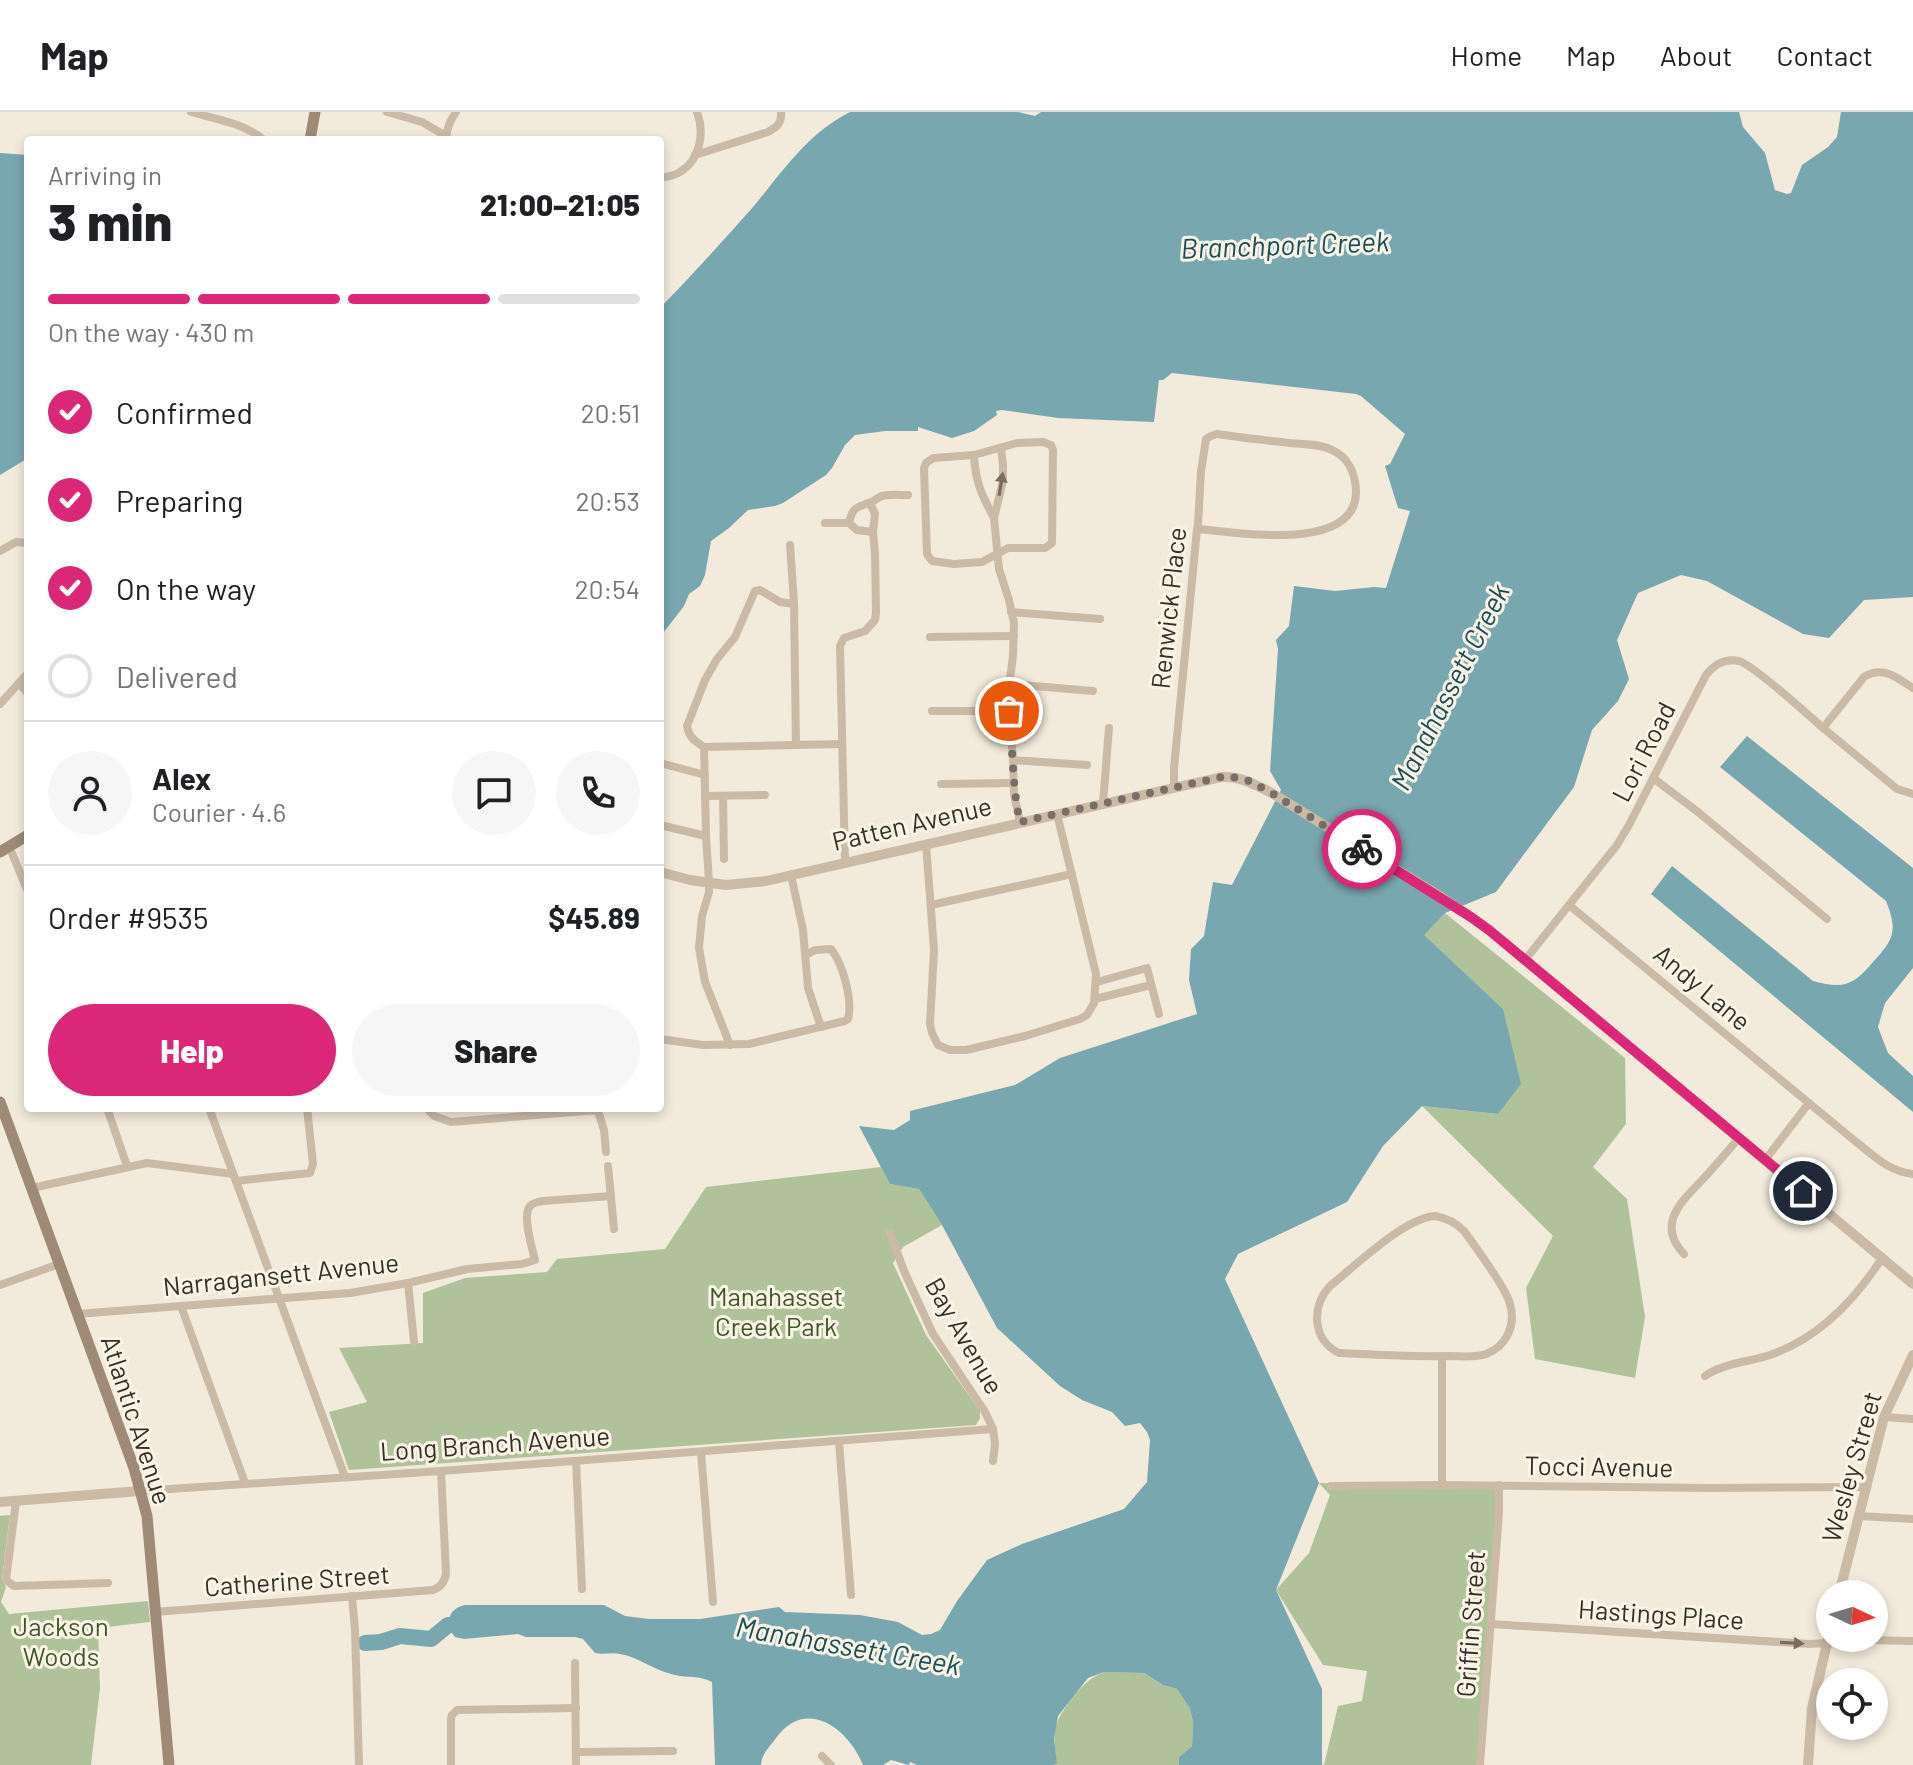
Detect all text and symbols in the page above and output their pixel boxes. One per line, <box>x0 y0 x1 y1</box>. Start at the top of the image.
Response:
text: Map <box>40 32 109 78</box>
text: Home <box>1451 38 1522 72</box>
text: Map <box>1566 38 1616 72</box>
text: About <box>1660 38 1732 72</box>
text: Contact <box>1776 38 1873 72</box>
text: Arriving in <box>48 159 162 190</box>
text: 21:00–21:05 <box>480 186 640 222</box>
text: 3 min <box>48 189 172 251</box>
water label: Branchport Creek <box>1180 223 1390 265</box>
text: On the way · 430 m <box>48 316 254 347</box>
icon: check <box>48 390 92 434</box>
text: Confirmed <box>116 394 253 430</box>
text: 20:51 <box>581 397 640 428</box>
one-way arrow <box>995 471 1008 496</box>
icon: check <box>48 478 92 522</box>
text: Preparing <box>116 482 243 518</box>
text: 20:53 <box>576 485 640 516</box>
street label: Renwick Place <box>1144 525 1191 690</box>
icon: check <box>48 566 92 610</box>
text: On the way <box>116 570 256 606</box>
text: 20:54 <box>575 573 640 604</box>
water label: Manahassett Creek <box>1382 577 1516 795</box>
text: Delivered <box>116 658 238 694</box>
pin <box>975 677 1043 745</box>
icon: bag <box>987 689 1031 733</box>
street label: Lori Road <box>1604 696 1681 806</box>
button: person <box>48 751 132 835</box>
button: chat <box>452 751 536 835</box>
button: phone <box>556 751 640 835</box>
text: Alex <box>152 760 211 796</box>
street label: Patten Avenue <box>829 789 994 856</box>
text: Courier · 4.6 <box>152 796 286 827</box>
courier <box>1322 809 1402 889</box>
icon: bike <box>1340 827 1384 871</box>
text: Order #9535 <box>48 899 208 935</box>
text: $45.89 <box>548 899 640 935</box>
street label: Andy Lane <box>1648 937 1758 1036</box>
button: Help <box>48 1004 336 1096</box>
button: Share <box>352 1004 640 1096</box>
pin <box>1769 1157 1837 1225</box>
icon: home <box>1781 1169 1825 1213</box>
street label: Narragansett Avenue <box>161 1246 400 1301</box>
street label: Bay Avenue <box>920 1272 1011 1399</box>
park label: Manahasset Creek Park <box>709 1280 843 1341</box>
street label: Atlantic Avenue <box>96 1331 179 1508</box>
street label: Wesley Street <box>1814 1388 1887 1546</box>
street label: Long Branch Avenue <box>379 1419 611 1466</box>
street label: Tocci Avenue <box>1524 1449 1674 1482</box>
street label: Griffin Street <box>1449 1550 1490 1698</box>
street label: Catherine Street <box>203 1558 391 1601</box>
north arrow <box>1816 1580 1888 1652</box>
map controls <box>1816 1580 1888 1740</box>
street label: Hastings Place <box>1577 1592 1745 1635</box>
water label: Manahassett Creek <box>733 1609 963 1682</box>
park label: Jackson Woods <box>13 1610 109 1671</box>
one-way arrow <box>1780 1637 1805 1650</box>
button: locate <box>1816 1668 1888 1740</box>

